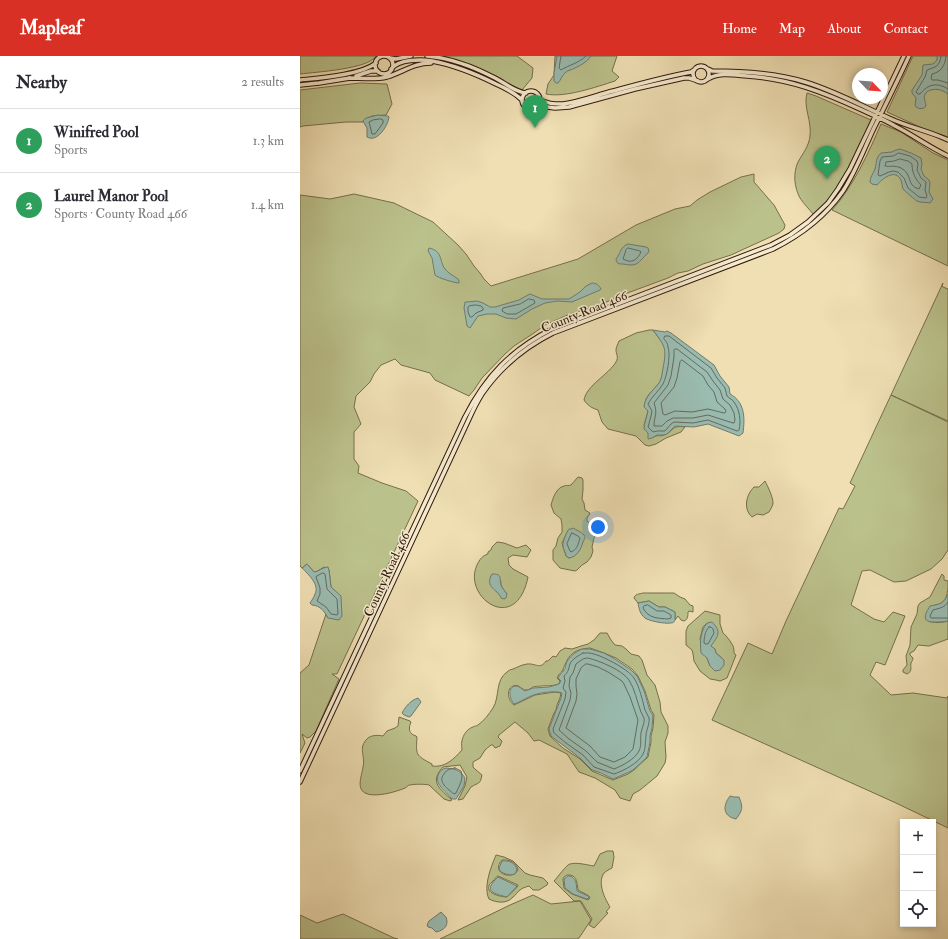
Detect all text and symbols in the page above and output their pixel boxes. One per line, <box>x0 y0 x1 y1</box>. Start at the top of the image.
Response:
text: Mapleaf <box>20 16 82 40</box>
text: Home <box>722 20 757 37</box>
text: Map <box>779 20 805 37</box>
text: About <box>827 20 861 37</box>
text: Contact <box>883 20 928 37</box>
north arrow <box>852 68 888 104</box>
text: Nearby <box>16 72 67 93</box>
text: 2 results <box>241 74 284 90</box>
pin: 1 <box>522 95 548 128</box>
text: Winifred Pool <box>54 123 139 142</box>
text: 1 <box>27 133 31 149</box>
text: 1.3 km <box>253 133 284 149</box>
text: Sports <box>54 142 88 158</box>
pin: 2 <box>814 146 840 179</box>
text: Laurel Manor Pool <box>54 187 168 206</box>
text: 2 <box>26 197 32 213</box>
text: 1.4 km <box>251 197 284 213</box>
text: Sports · County Road 466 <box>54 206 187 222</box>
street label: County Road 466 <box>539 287 632 337</box>
your location <box>588 517 608 537</box>
street label: County Road 466 <box>360 528 415 620</box>
map controls <box>900 819 936 927</box>
button: + <box>900 819 936 855</box>
button: − <box>900 855 936 891</box>
button: locate <box>900 891 936 927</box>

